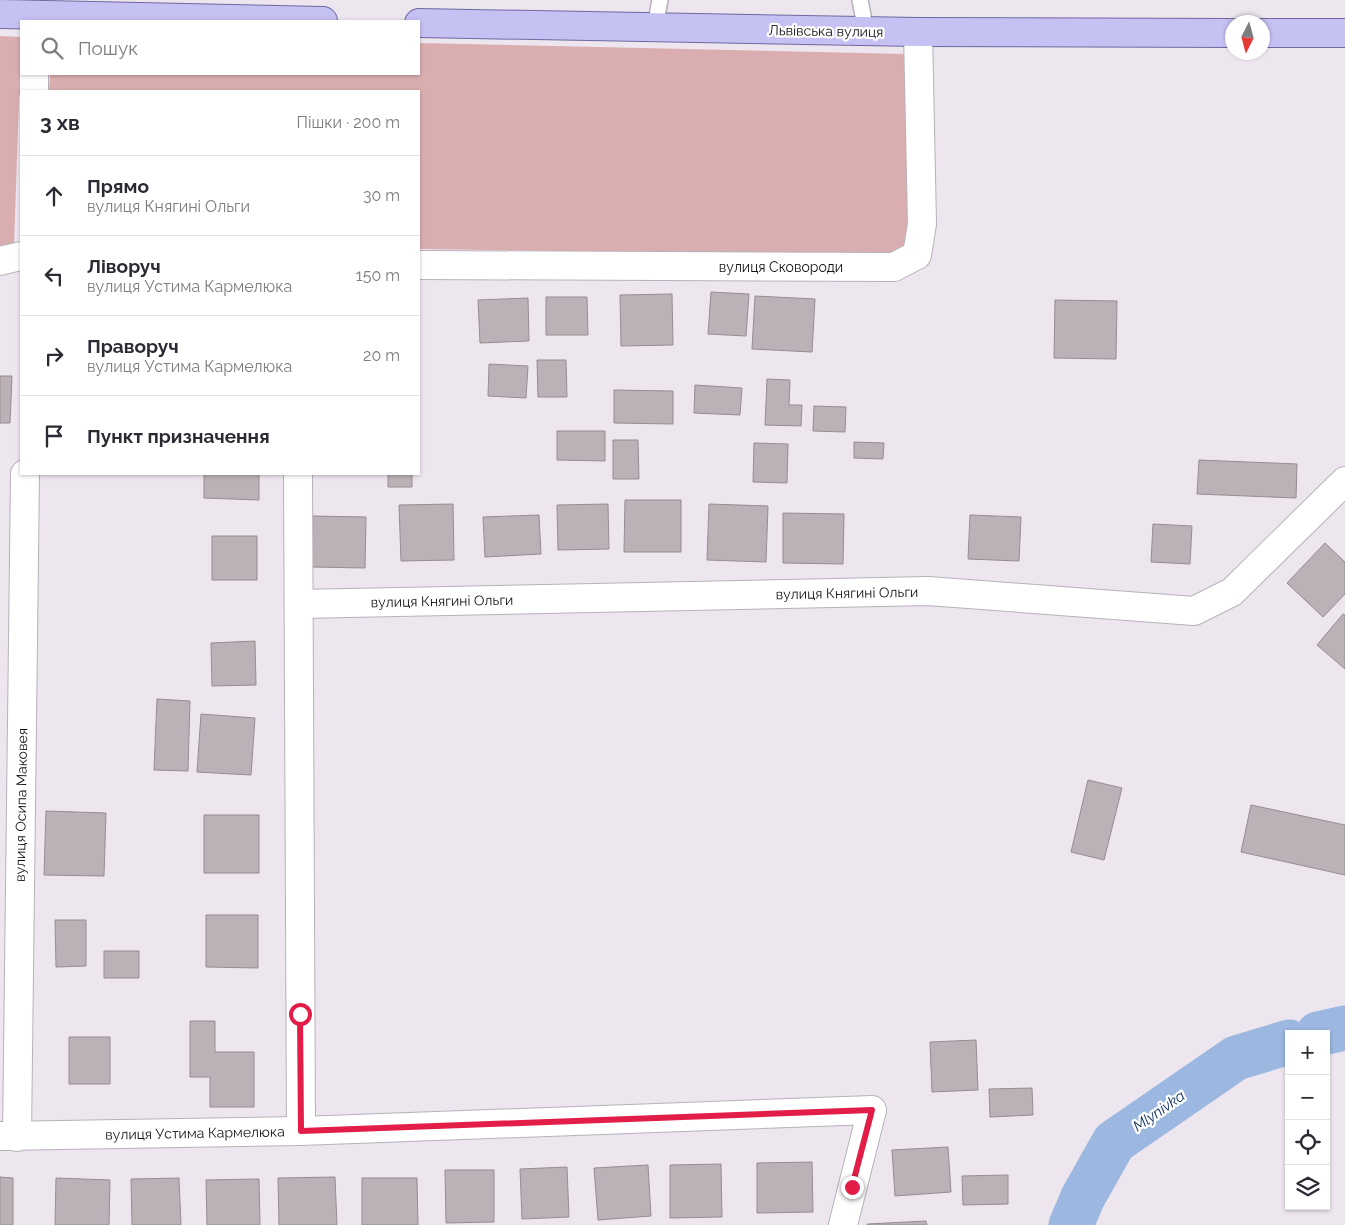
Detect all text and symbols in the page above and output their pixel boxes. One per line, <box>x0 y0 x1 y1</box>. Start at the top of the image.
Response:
north arrow <box>1225 15 1270 60</box>
search box <box>20 20 420 75</box>
street label: Львівська вулиця <box>769 22 883 40</box>
icon: search <box>38 34 66 62</box>
text: Пошук <box>78 37 138 59</box>
text: 3 хв <box>40 110 80 135</box>
text: Пішки · 200 m <box>297 113 400 132</box>
text: Прямо <box>87 175 149 197</box>
icon: ahead <box>40 182 68 210</box>
text: 30 m <box>363 186 400 205</box>
text: вулиця Княгині Ольги <box>87 197 250 216</box>
text: Ліворуч <box>87 255 161 277</box>
street label: вулиця Сковороди <box>719 259 843 275</box>
icon: left <box>40 262 68 290</box>
text: 150 m <box>356 266 400 285</box>
text: вулиця Устима Кармелюка <box>87 277 292 296</box>
text: Праворуч <box>87 335 179 357</box>
icon: right <box>40 342 68 370</box>
text: 20 m <box>363 346 400 365</box>
text: вулиця Устима Кармелюка <box>87 357 292 376</box>
icon: arrive <box>40 422 68 450</box>
text: Пункт призначення <box>87 425 270 447</box>
street label: вулиця Княгині Ольги <box>776 584 918 602</box>
street label: вулиця Княгині Ольги <box>371 592 513 610</box>
street label: вулиця Осипа Маковея <box>12 728 30 882</box>
route start <box>289 1003 312 1026</box>
map controls <box>1285 1030 1330 1210</box>
button: + <box>1285 1030 1330 1075</box>
button: − <box>1285 1075 1330 1120</box>
water label: Mlynivka <box>1130 1087 1189 1135</box>
button: locate <box>1285 1120 1330 1165</box>
street label: вулиця Устима Кармелюка <box>105 1123 285 1143</box>
button: layers <box>1285 1165 1330 1210</box>
route end <box>841 1176 864 1199</box>

